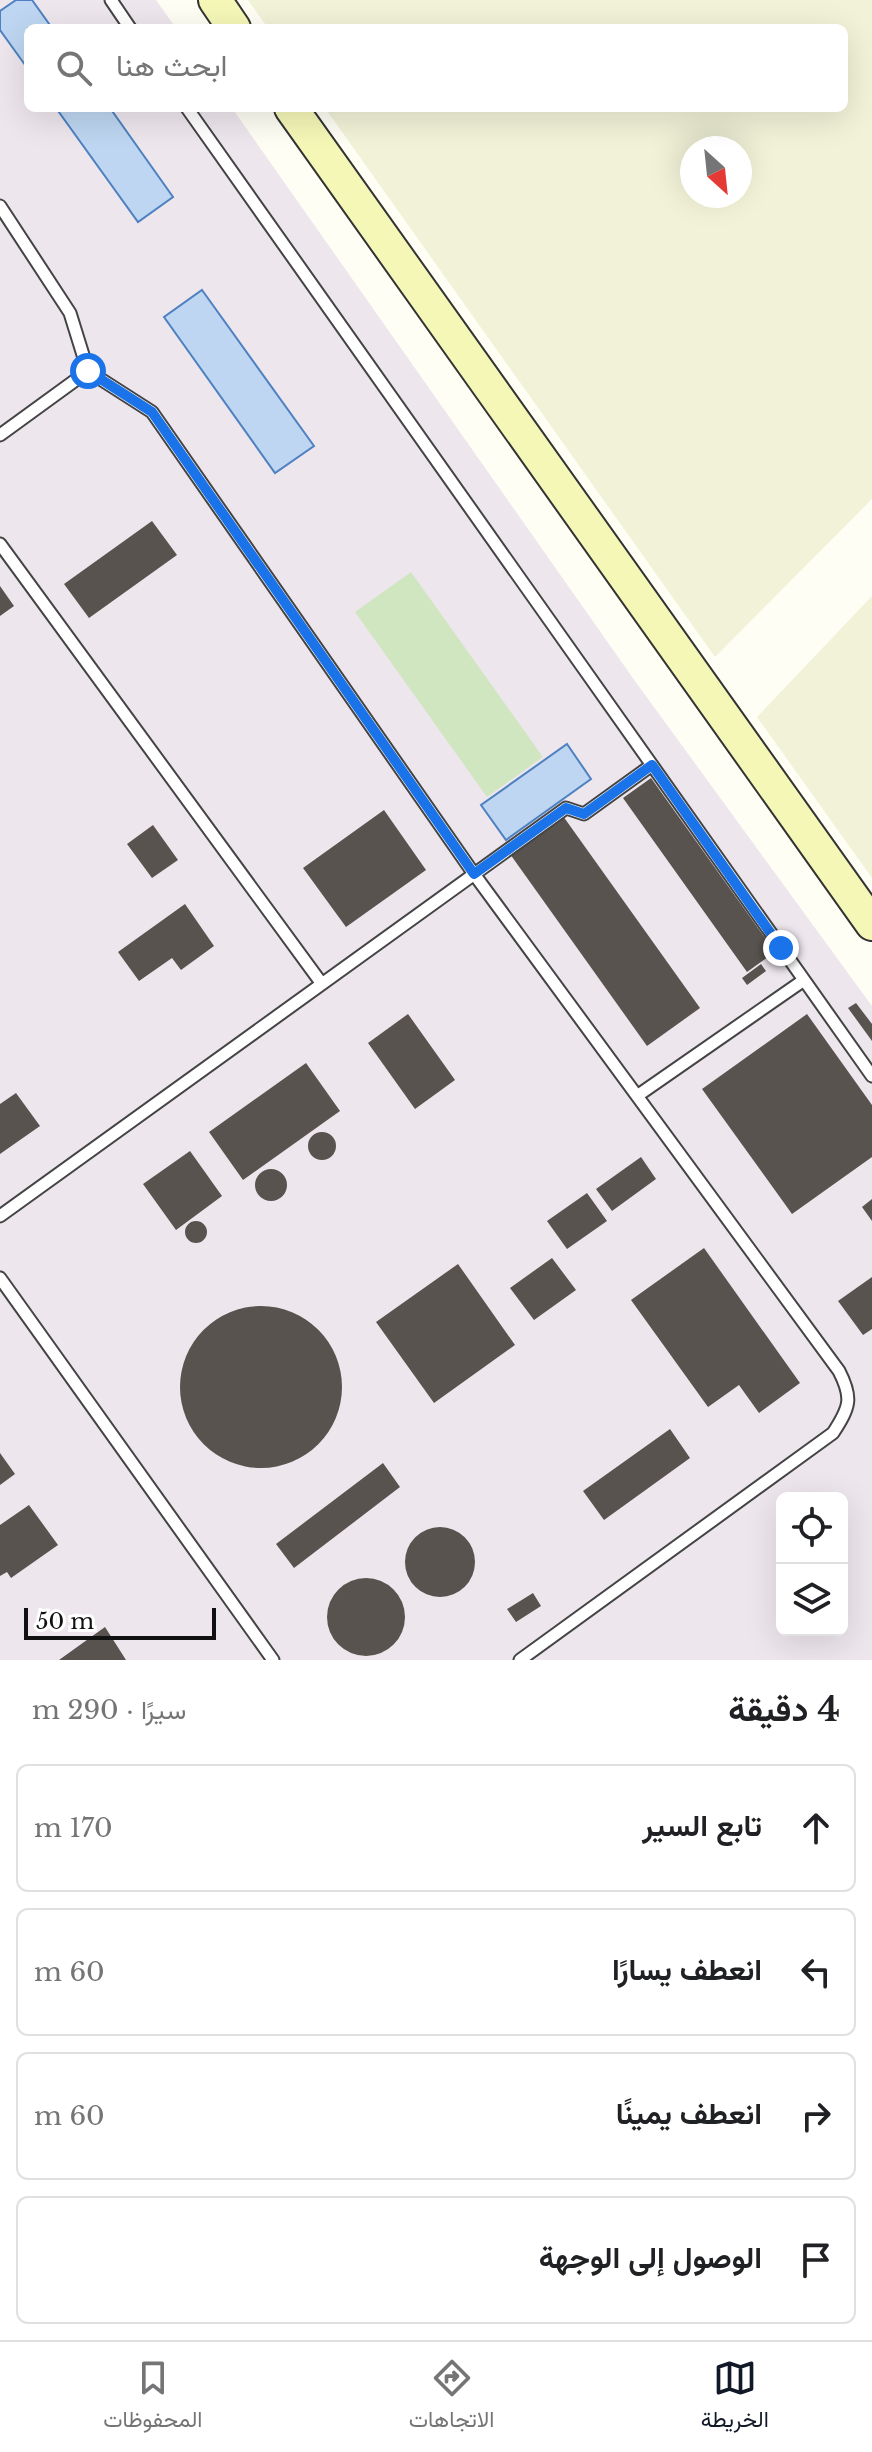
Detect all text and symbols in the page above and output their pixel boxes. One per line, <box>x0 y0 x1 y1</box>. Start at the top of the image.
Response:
search box <box>24 24 848 112</box>
icon: search <box>52 46 96 90</box>
text: ابحث هنا <box>116 47 228 84</box>
north arrow <box>680 136 752 208</box>
route start <box>70 353 106 389</box>
route end <box>763 930 799 966</box>
map controls <box>776 1492 848 1636</box>
button: locate <box>776 1492 848 1564</box>
button: layers <box>776 1564 848 1636</box>
scale bar <box>24 1604 216 1640</box>
text: 50 m <box>36 1608 94 1635</box>
text: 4 دقيقة <box>728 1688 840 1730</box>
text: سيرًا · 290 m <box>32 1694 186 1726</box>
icon: ahead <box>794 1806 838 1850</box>
text: تابع السير <box>642 1807 762 1844</box>
text: 170 m <box>34 1812 113 1844</box>
icon: left <box>794 1950 838 1994</box>
text: انعطف يسارًا <box>612 1951 762 1988</box>
text: 60 m <box>34 1956 105 1988</box>
icon: right <box>794 2094 838 2138</box>
text: انعطف يمينًا <box>616 2095 762 2132</box>
text: 60 m <box>34 2100 105 2132</box>
icon: arrive <box>794 2238 838 2282</box>
text: الوصول إلى الوجهة <box>539 2239 762 2276</box>
tab: المحفوظات <box>103 2356 202 2439</box>
tab: الاتجاهات <box>409 2356 494 2439</box>
tab: الخريطة <box>701 2356 769 2439</box>

